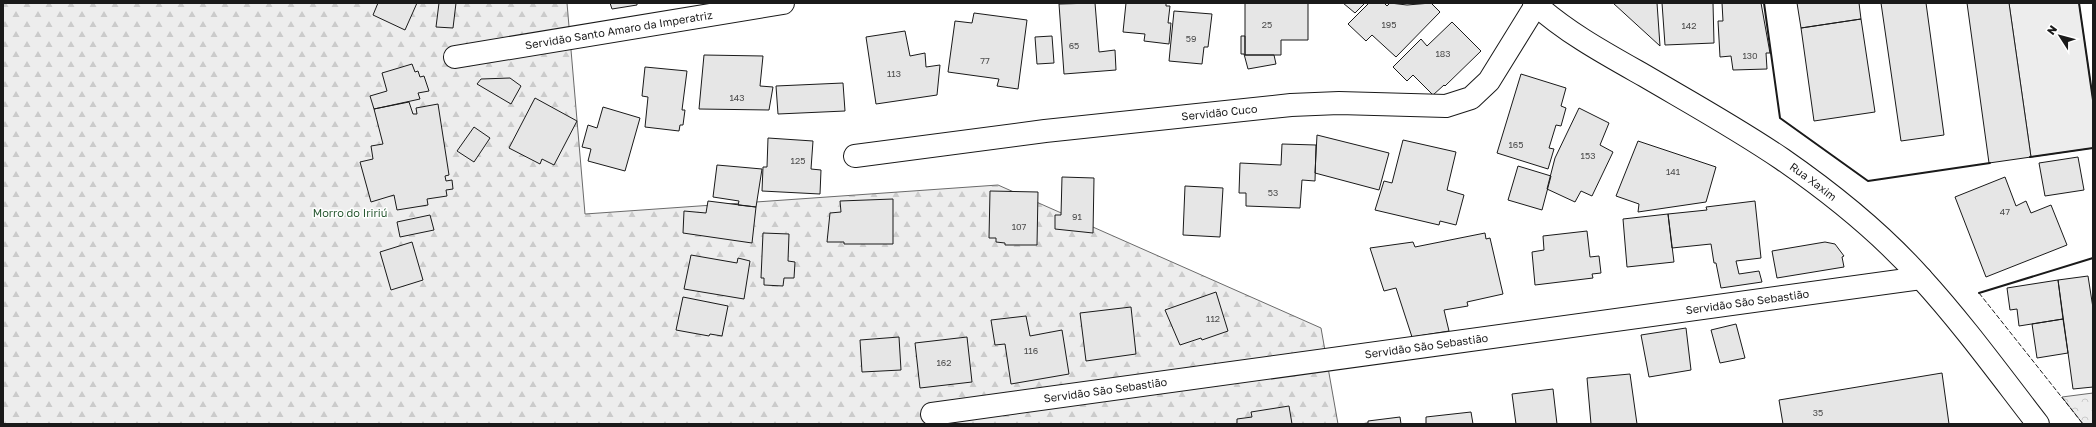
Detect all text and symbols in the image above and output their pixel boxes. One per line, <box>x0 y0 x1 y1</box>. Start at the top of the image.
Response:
street label: Servidão Santo Amaro da Imperatriz <box>524 8 714 51</box>
north arrow <box>2040 16 2080 56</box>
house number: 25 <box>1262 19 1272 30</box>
house number: 195 <box>1381 19 1397 30</box>
house number: 142 <box>1681 20 1697 31</box>
text: N <box>2044 23 2059 37</box>
house number: 59 <box>1186 33 1196 44</box>
house number: 65 <box>1069 40 1079 51</box>
house number: 183 <box>1435 48 1451 59</box>
house number: 130 <box>1742 50 1758 61</box>
house number: 77 <box>980 55 990 66</box>
house number: 113 <box>887 68 901 79</box>
house number: 143 <box>729 92 745 103</box>
street label: Servidão Cuco <box>1181 102 1258 123</box>
house number: 165 <box>1508 139 1524 150</box>
house number: 153 <box>1581 150 1595 161</box>
house number: 125 <box>791 155 805 166</box>
street label: Rua Xaxim <box>1788 160 1839 203</box>
house number: 141 <box>1666 166 1681 177</box>
house number: 53 <box>1268 187 1278 198</box>
park label: Morro do Iririú <box>313 206 387 219</box>
house number: 47 <box>2000 206 2010 217</box>
house number: 91 <box>1072 211 1083 222</box>
house number: 107 <box>1012 221 1027 232</box>
street label: Servidão São Sebastião <box>1685 286 1810 316</box>
house number: 112 <box>1206 313 1220 324</box>
street label: Servidão São Sebastião <box>1364 331 1489 360</box>
house number: 116 <box>1024 345 1038 356</box>
house number: 162 <box>936 357 952 368</box>
street label: Servidão São Sebastião <box>1043 375 1168 405</box>
house number: 35 <box>1813 407 1823 418</box>

